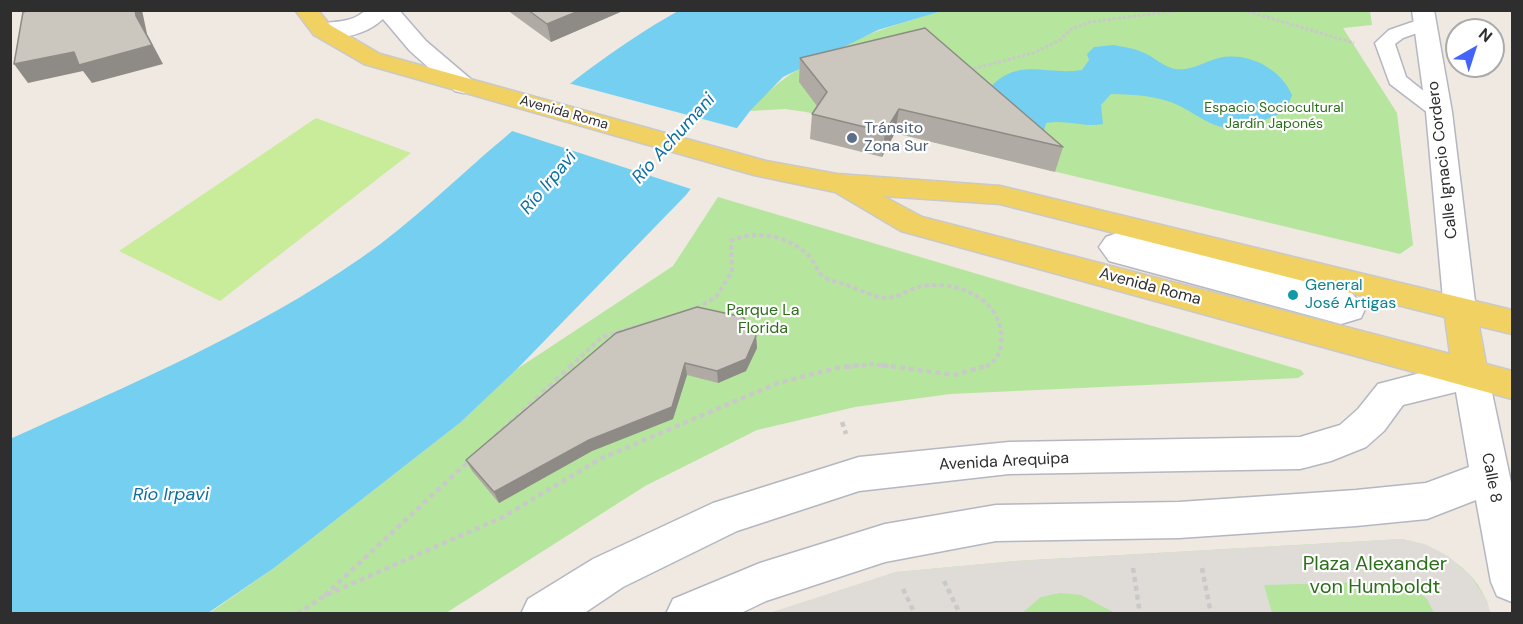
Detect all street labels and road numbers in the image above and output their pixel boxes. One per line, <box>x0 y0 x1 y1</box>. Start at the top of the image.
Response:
street label: Calle Ignacio Cordero <box>1424 80 1462 240</box>
street label: Avenida Roma <box>518 92 610 134</box>
street label: Avenida Roma <box>1097 264 1203 310</box>
street label: Avenida Arequipa <box>939 449 1069 475</box>
street label: Calle 8 <box>1477 451 1505 505</box>

